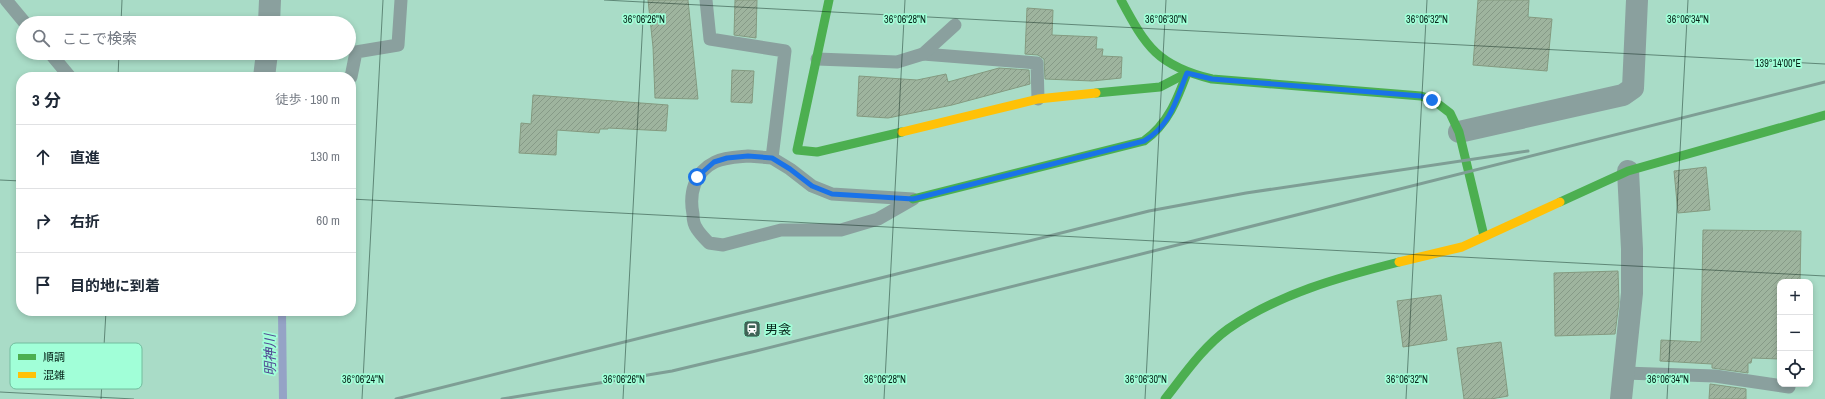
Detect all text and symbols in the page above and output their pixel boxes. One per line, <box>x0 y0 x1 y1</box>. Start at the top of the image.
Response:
text: 36°06'26"N <box>623 13 665 26</box>
text: 36°06'28"N <box>884 13 926 26</box>
text: 36°06'30"N <box>1145 13 1187 26</box>
text: 36°06'32"N <box>1406 13 1448 26</box>
text: 36°06'34"N <box>1667 13 1709 26</box>
search box <box>16 16 356 60</box>
icon: search <box>30 27 52 49</box>
text: ここで検索 <box>62 28 137 49</box>
text: 139°14'00"E <box>1755 57 1801 70</box>
text: 3 分 <box>32 88 61 111</box>
text: 徒歩 · 190 m <box>275 91 340 108</box>
route end <box>1423 91 1441 109</box>
icon: ahead <box>32 146 54 168</box>
text: 直進 <box>70 147 100 168</box>
text: 130 m <box>310 148 340 165</box>
route start <box>688 168 706 186</box>
icon: right <box>32 210 54 232</box>
text: 右折 <box>70 211 100 232</box>
text: 60 m <box>316 212 340 229</box>
icon: arrive <box>32 274 54 296</box>
text: 目的地に到着 <box>70 275 160 296</box>
map controls <box>1777 279 1813 387</box>
button: + <box>1777 279 1813 315</box>
button: − <box>1777 315 1813 351</box>
station icon: 男衾 <box>742 319 762 339</box>
place label: 男衾 <box>765 321 791 338</box>
water label: 明神川 <box>261 332 279 376</box>
legend <box>10 343 142 389</box>
text: 順調 <box>43 350 65 364</box>
button: locate <box>1777 351 1813 387</box>
text: 混雑 <box>43 368 65 382</box>
text: 36°06'24"N <box>342 373 384 386</box>
text: 36°06'26"N <box>603 373 645 386</box>
text: 36°06'28"N <box>864 373 906 386</box>
text: 36°06'30"N <box>1125 373 1167 386</box>
text: 36°06'32"N <box>1386 373 1428 386</box>
text: 36°06'34"N <box>1647 373 1689 386</box>

